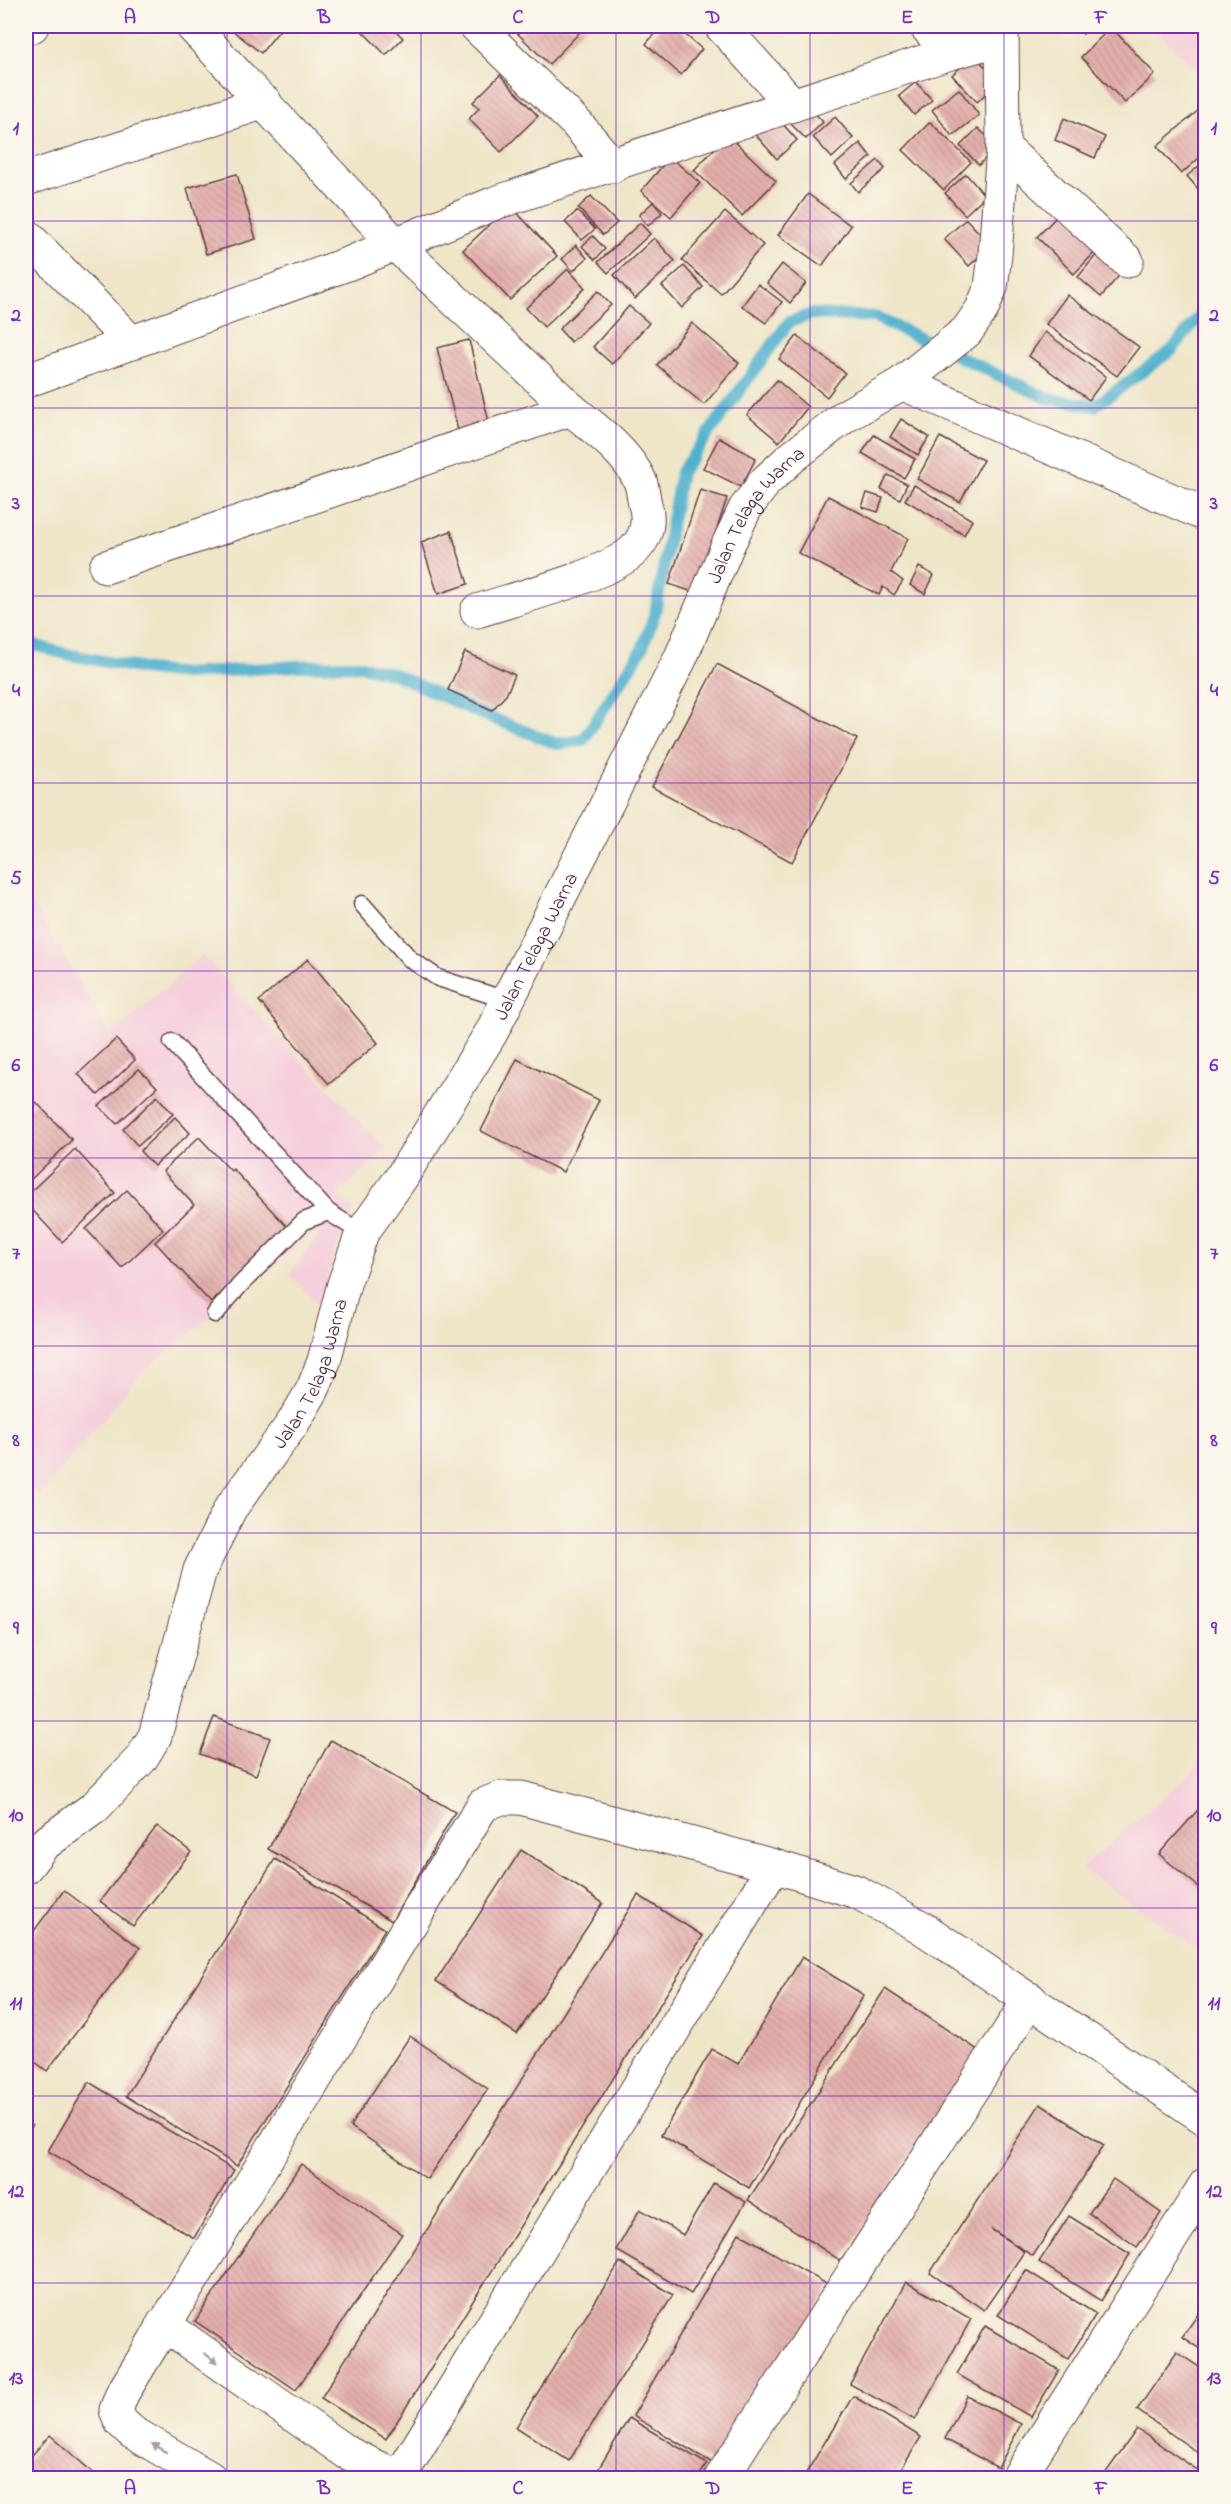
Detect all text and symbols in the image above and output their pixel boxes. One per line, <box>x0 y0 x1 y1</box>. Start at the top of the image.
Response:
text: A <box>124 4 136 33</box>
text: B <box>316 4 331 33</box>
text: C <box>513 4 524 33</box>
text: D <box>705 4 720 33</box>
text: E <box>901 4 913 33</box>
text: F <box>1094 4 1108 33</box>
text: 1 <box>13 115 20 144</box>
text: 1 <box>1211 115 1218 144</box>
text: 2 <box>10 302 21 331</box>
text: 2 <box>1208 302 1219 331</box>
street label: Jalan Telaga Warna <box>701 440 812 589</box>
text: 3 <box>11 490 20 519</box>
text: 3 <box>1209 490 1218 519</box>
text: 4 <box>12 677 21 706</box>
text: 4 <box>1210 677 1219 706</box>
text: 5 <box>10 865 22 894</box>
text: 5 <box>1208 865 1220 894</box>
street label: Jalan Telaga Warna <box>488 868 587 1026</box>
text: 6 <box>12 1052 21 1081</box>
text: 6 <box>1210 1052 1219 1081</box>
text: 7 <box>12 1240 21 1269</box>
text: 7 <box>1210 1240 1219 1269</box>
street label: Jalan Telaga Warna <box>267 1296 357 1456</box>
text: 8 <box>11 1427 20 1456</box>
text: 8 <box>1209 1427 1218 1456</box>
text: 9 <box>12 1615 20 1644</box>
text: 9 <box>1210 1615 1218 1644</box>
text: 10 <box>9 1802 24 1831</box>
text: 10 <box>1207 1802 1222 1831</box>
text: 11 <box>10 1990 23 2019</box>
text: 11 <box>1208 1990 1221 2019</box>
text: 12 <box>8 2178 24 2207</box>
text: 12 <box>1206 2178 1222 2207</box>
one-way arrow <box>202 2352 218 2364</box>
text: 13 <box>9 2365 23 2394</box>
text: 13 <box>1207 2365 1221 2394</box>
one-way arrow <box>151 2443 167 2454</box>
text: A <box>124 2475 136 2504</box>
text: B <box>316 2475 331 2504</box>
text: C <box>513 2475 524 2504</box>
text: D <box>705 2475 720 2504</box>
text: E <box>901 2475 913 2504</box>
text: F <box>1094 2475 1108 2504</box>

